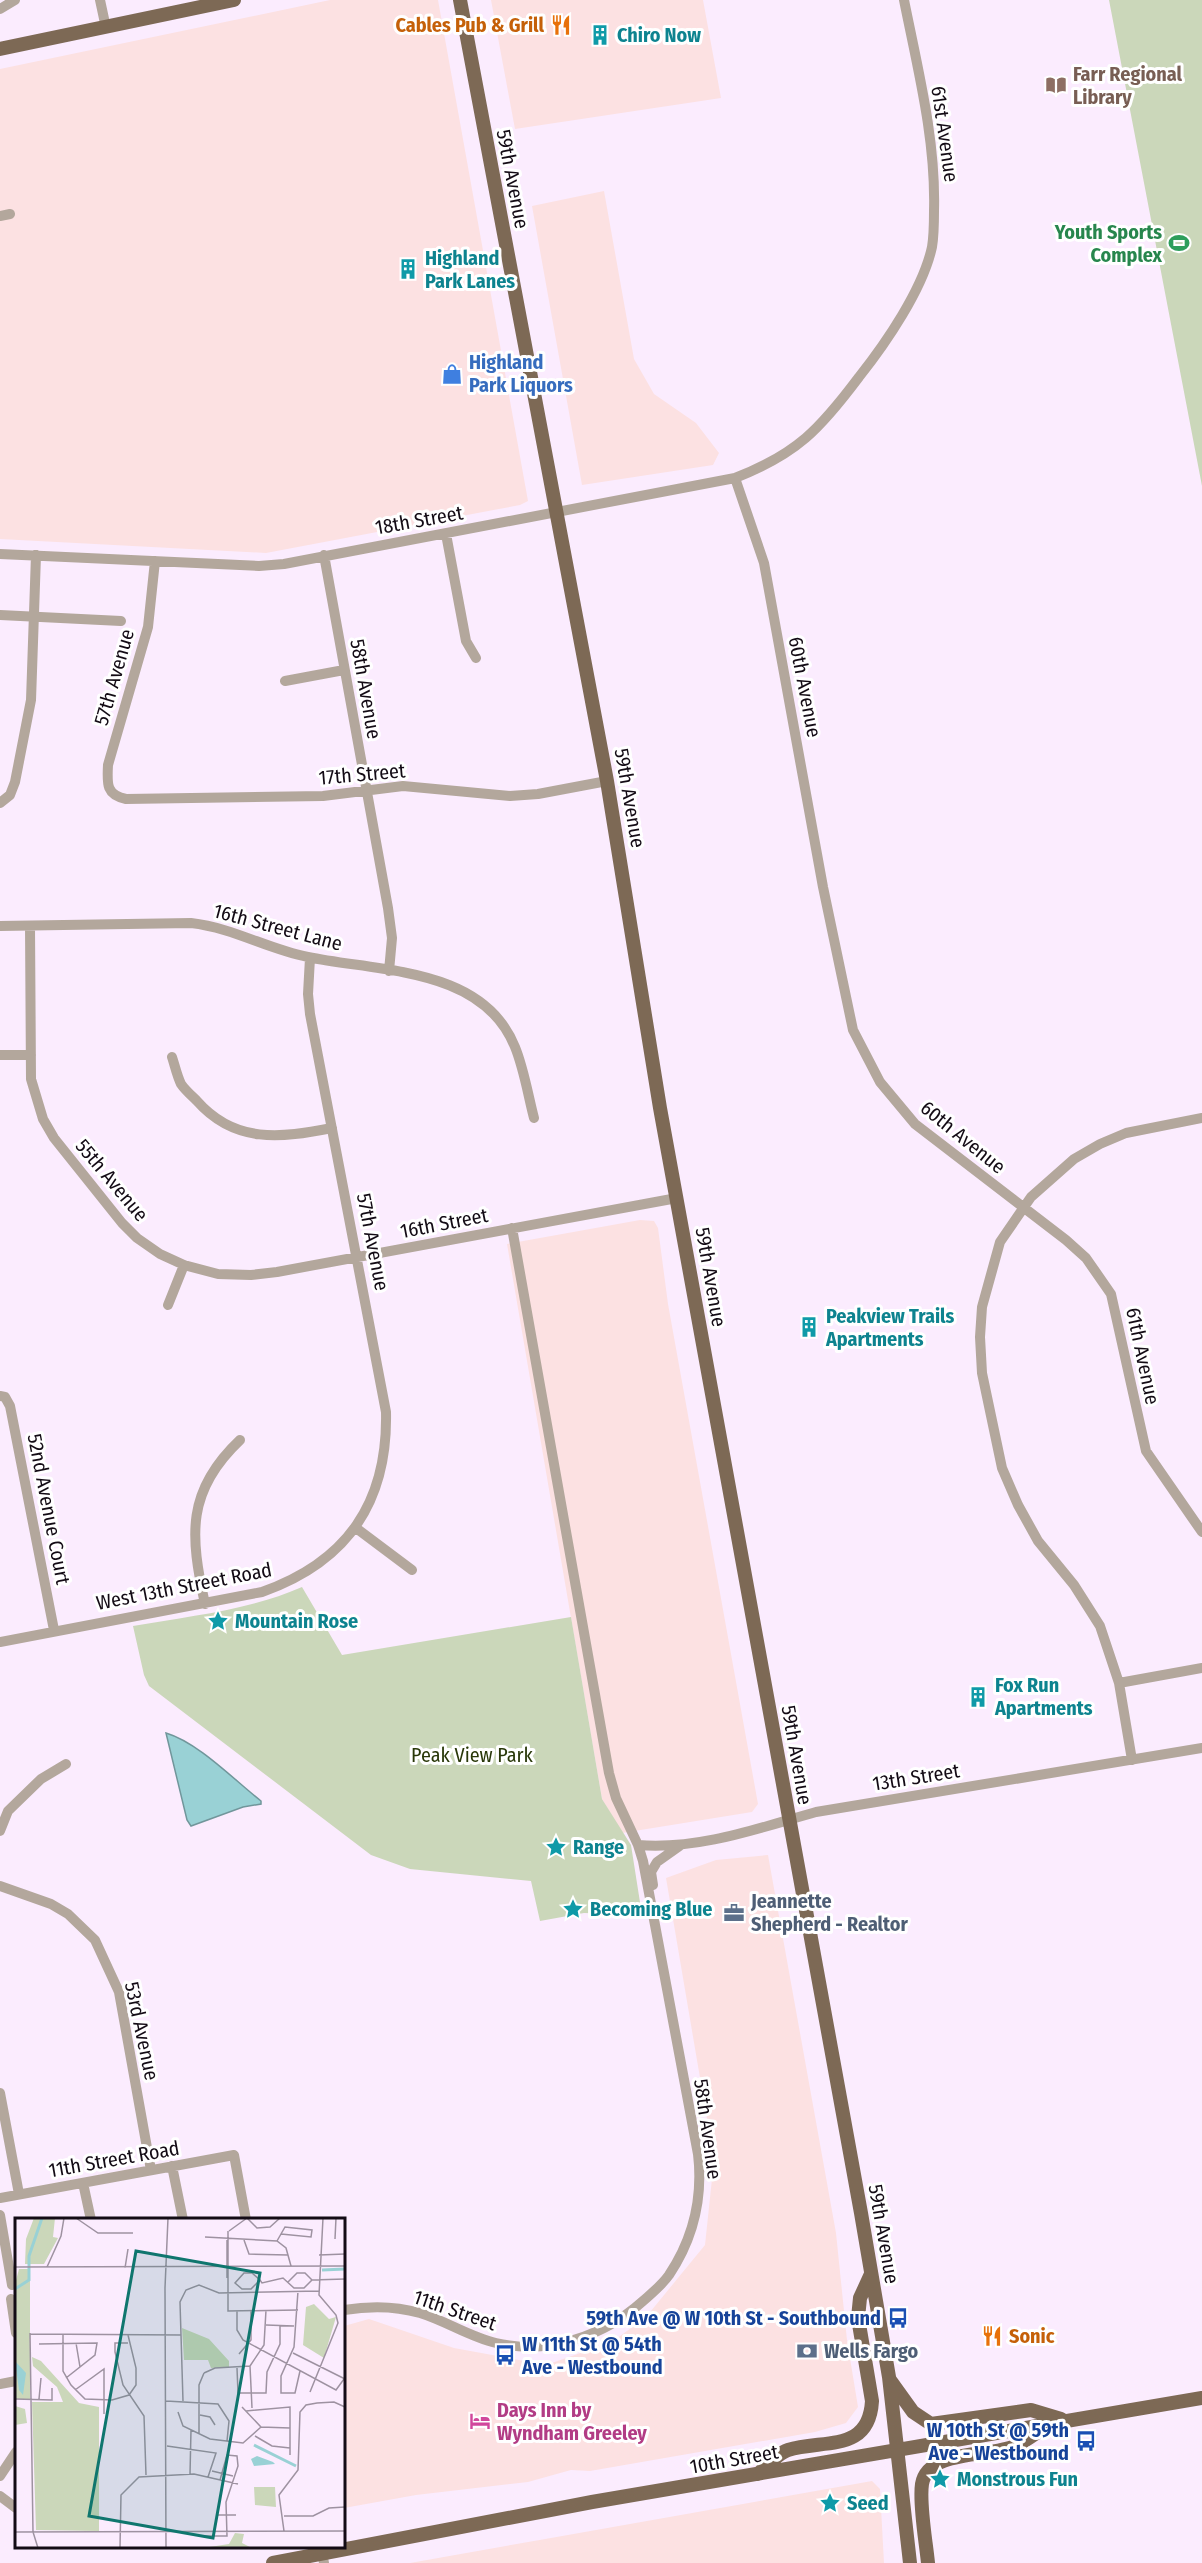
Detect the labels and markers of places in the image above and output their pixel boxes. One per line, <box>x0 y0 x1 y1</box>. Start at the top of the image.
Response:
place label: Cables Pub & Grill <box>395 13 545 37</box>
restaurant icon: Cables Pub & Grill <box>549 13 573 37</box>
building icon: Chiro Now <box>588 23 612 47</box>
place label: Chiro Now <box>617 23 701 47</box>
place label: Farr Regional Library <box>1073 62 1182 109</box>
library icon: Farr Regional Library <box>1044 73 1068 97</box>
place label: Youth Sports Complex <box>1054 220 1163 267</box>
sports icon: Youth Sports Complex <box>1167 231 1191 255</box>
place label: Highland Park Lanes <box>425 246 515 293</box>
building icon: Highland Park Lanes <box>396 257 420 281</box>
place label: Highland Park Liquors <box>469 350 573 397</box>
shop icon: Highland Park Liquors <box>440 362 464 386</box>
place label: Peakview Trails Apartments <box>825 1304 955 1351</box>
building icon: Peakview Trails Apartments <box>797 1315 821 1339</box>
place icon: Mountain Rose <box>206 1609 230 1633</box>
place label: Mountain Rose <box>235 1609 358 1633</box>
place label: Fox Run Apartments <box>994 1673 1093 1720</box>
building icon: Fox Run Apartments <box>966 1685 990 1709</box>
place icon: Range <box>544 1835 568 1859</box>
place label: Range <box>573 1835 624 1859</box>
place label: Jeannette Shepherd - Realtor <box>750 1889 908 1936</box>
place icon: Becoming Blue <box>561 1897 585 1921</box>
place label: Becoming Blue <box>590 1897 713 1921</box>
office icon: Jeannette Shepherd - Realtor <box>722 1901 746 1925</box>
place label: 59th Ave @ W 10th St - Southbound <box>586 2306 881 2330</box>
bus stop icon: 59th Ave @ W 10th St - Southbound <box>886 2306 910 2330</box>
restaurant icon: Sonic <box>980 2324 1004 2348</box>
place label: Sonic <box>1009 2324 1055 2348</box>
place label: W 11th St @ 54th Ave - Westbound <box>521 2332 663 2379</box>
bank icon: Wells Fargo <box>795 2339 819 2363</box>
place label: Wells Fargo <box>824 2339 918 2363</box>
bus stop icon: W 11th St @ 54th Ave - Westbound <box>493 2343 517 2367</box>
place label: Days Inn by Wyndham Greeley <box>497 2398 647 2445</box>
hotel icon: Days Inn by Wyndham Greeley <box>468 2409 492 2433</box>
place label: W 10th St @ 59th Ave - Westbound <box>927 2418 1069 2465</box>
bus stop icon: W 10th St @ 59th Ave - Westbound <box>1074 2429 1098 2453</box>
place icon: Monstrous Fun <box>928 2467 952 2491</box>
place label: Monstrous Fun <box>957 2467 1078 2491</box>
place icon: Seed <box>818 2491 842 2515</box>
place label: Seed <box>847 2491 889 2515</box>

